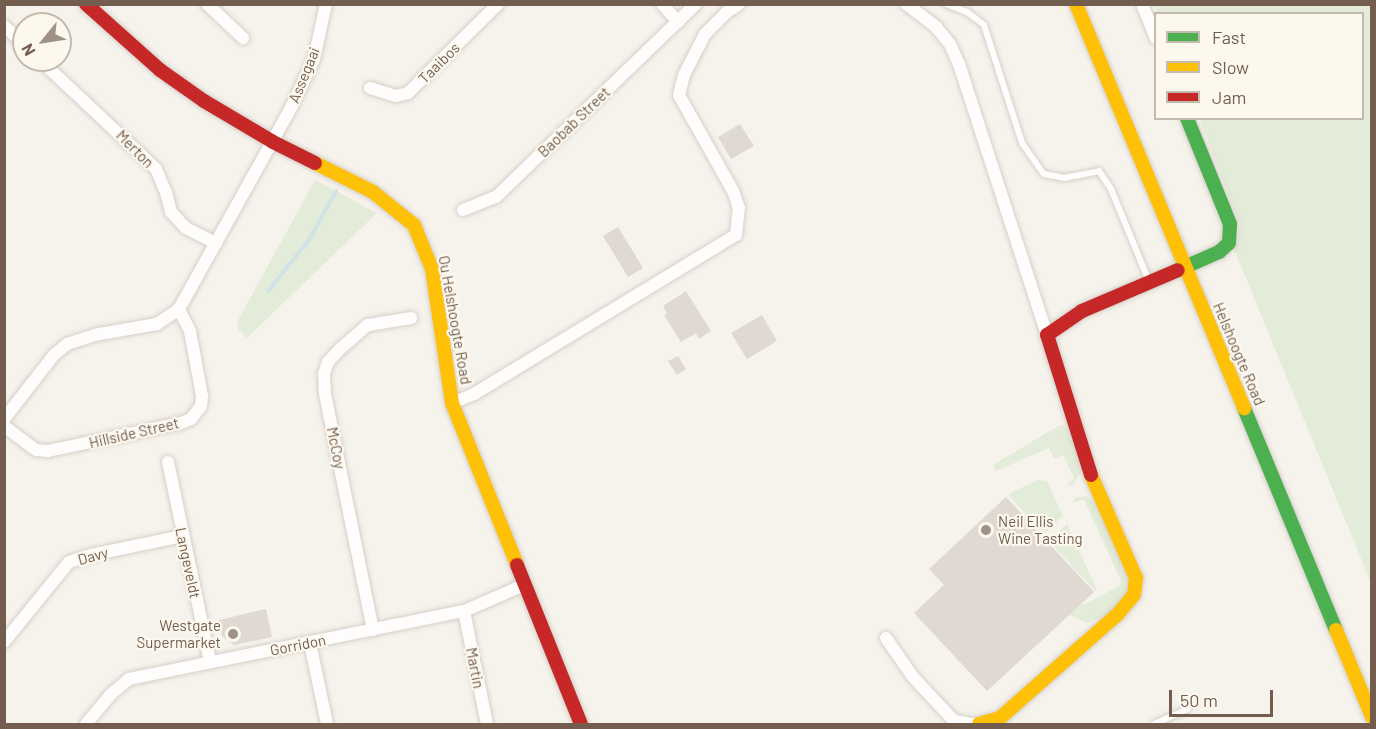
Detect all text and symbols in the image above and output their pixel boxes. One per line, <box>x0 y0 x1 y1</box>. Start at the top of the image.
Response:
north arrow <box>12 12 72 72</box>
legend <box>1154 12 1364 120</box>
text: Fast <box>1212 26 1246 48</box>
street label: Taaibos <box>415 39 463 87</box>
text: N <box>17 41 39 60</box>
street label: Assegaai <box>285 45 323 105</box>
text: Slow <box>1212 56 1249 78</box>
street label: Baobab Street <box>534 83 614 161</box>
text: Jam <box>1212 86 1246 108</box>
street label: Merton <box>112 126 158 172</box>
street label: Ou Helshoogte Road <box>435 254 475 386</box>
street label: Helshoogte Road <box>1209 300 1269 408</box>
street label: Hillside Street <box>87 414 181 452</box>
street label: McCoy <box>323 425 349 471</box>
place label: Neil Ellis Wine Tasting <box>998 512 1083 547</box>
marker: Neil Ellis Wine Tasting <box>979 523 993 537</box>
street label: Langeveldt <box>172 526 204 600</box>
street label: Davy <box>76 543 110 569</box>
place label: Westgate Supermarket <box>136 616 221 651</box>
marker: Westgate Supermarket <box>226 627 240 641</box>
street label: Gorridon <box>269 631 327 659</box>
street label: Martin <box>462 646 488 690</box>
scale bar <box>1172 678 1276 716</box>
text: 50 m <box>1180 689 1218 711</box>

